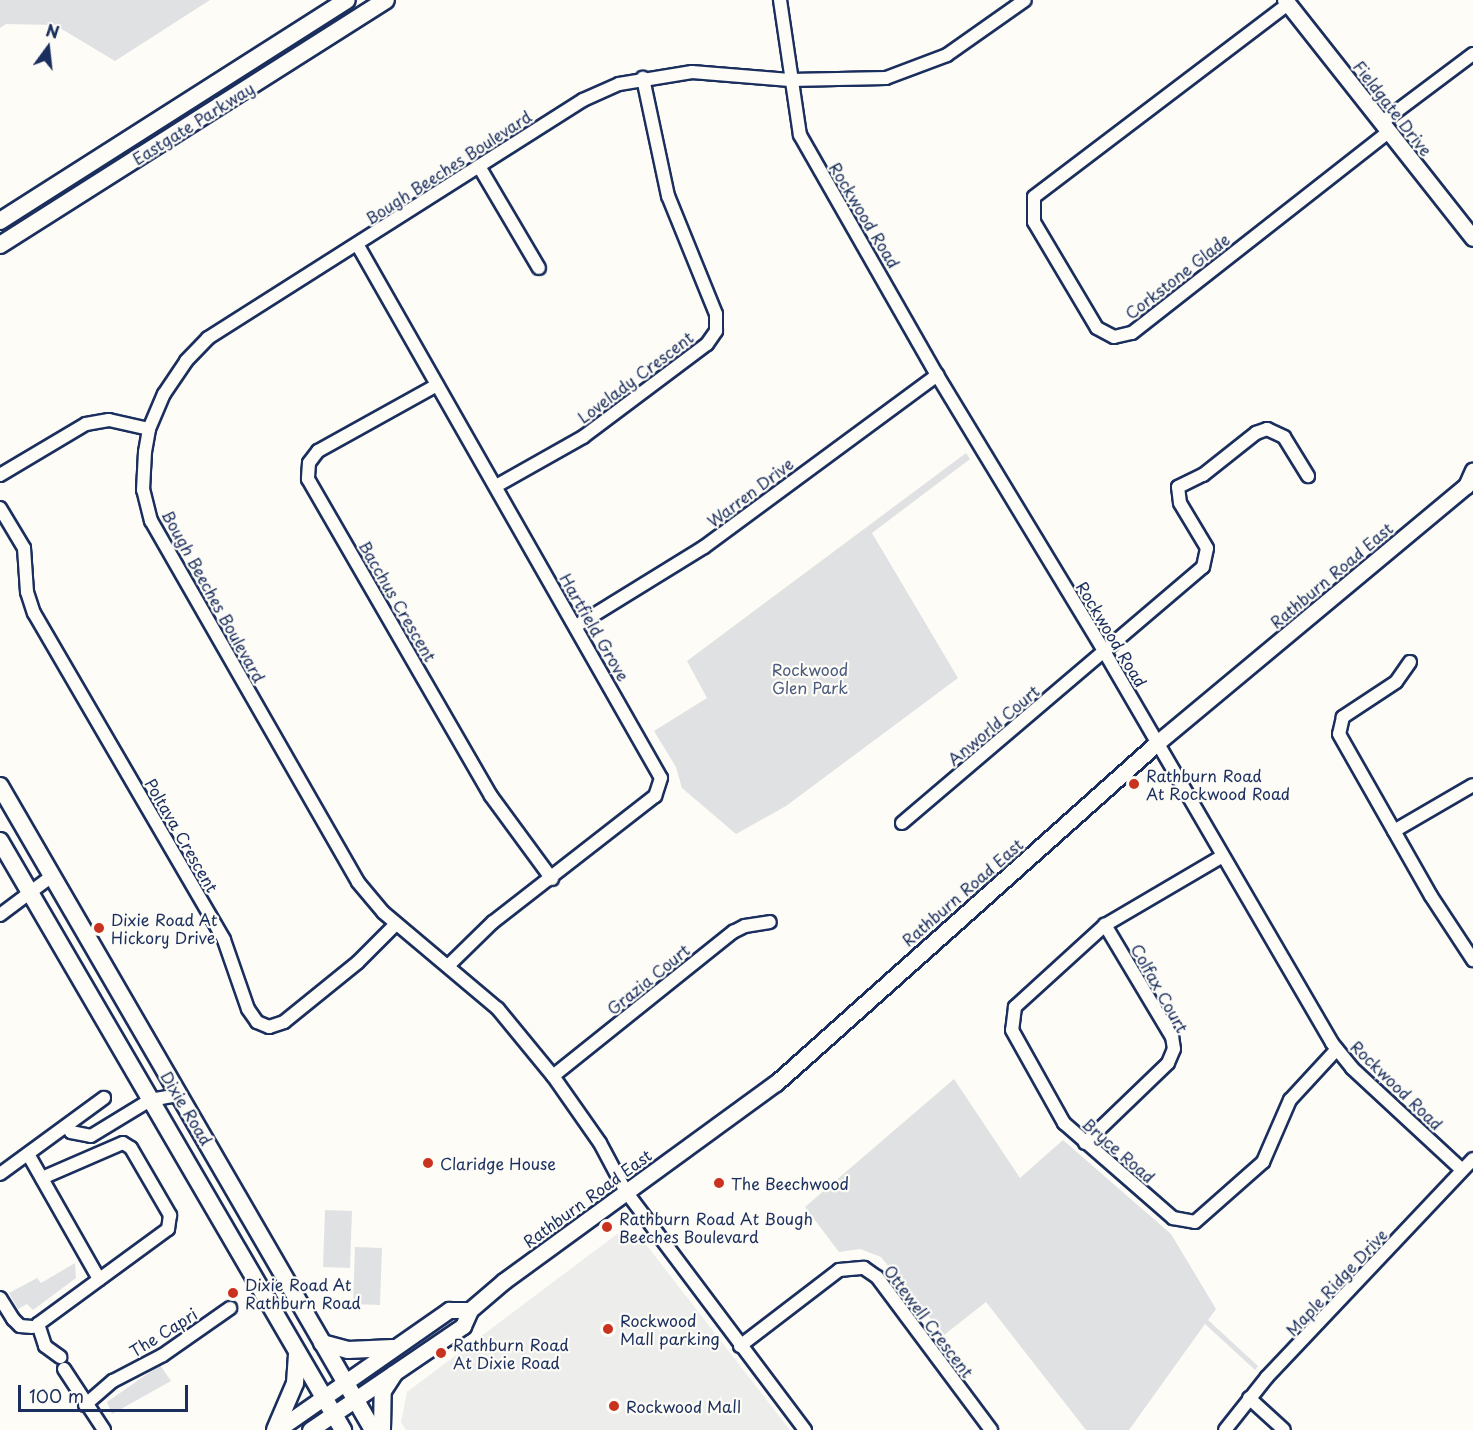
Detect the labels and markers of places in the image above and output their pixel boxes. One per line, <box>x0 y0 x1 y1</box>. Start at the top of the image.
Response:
place label: Rathburn Road At Rockwood Road <box>1146 765 1290 803</box>
marker: Rathburn Road At Rockwood Road <box>1127 777 1141 791</box>
place label: Dixie Road At Hickory Drive <box>111 909 217 947</box>
marker: Dixie Road At Hickory Drive <box>92 921 106 935</box>
place label: Claridge House <box>440 1153 556 1173</box>
marker: Claridge House <box>421 1156 435 1170</box>
place label: The Beechwood <box>731 1173 850 1193</box>
marker: The Beechwood <box>712 1176 726 1190</box>
place label: Rathburn Road At Bough Beeches Boulevard <box>619 1208 812 1246</box>
marker: Rathburn Road At Bough Beeches Boulevard <box>600 1220 614 1234</box>
place label: Dixie Road At Rathburn Road <box>245 1274 360 1312</box>
marker: Dixie Road At Rathburn Road <box>226 1286 240 1300</box>
place label: Rockwood Mall parking <box>620 1310 720 1348</box>
marker: Rockwood Mall parking <box>601 1322 615 1336</box>
place label: Rathburn Road At Dixie Road <box>453 1334 568 1372</box>
marker: Rathburn Road At Dixie Road <box>434 1346 448 1360</box>
place label: Rockwood Mall <box>626 1396 742 1416</box>
marker: Rockwood Mall <box>607 1399 621 1413</box>

